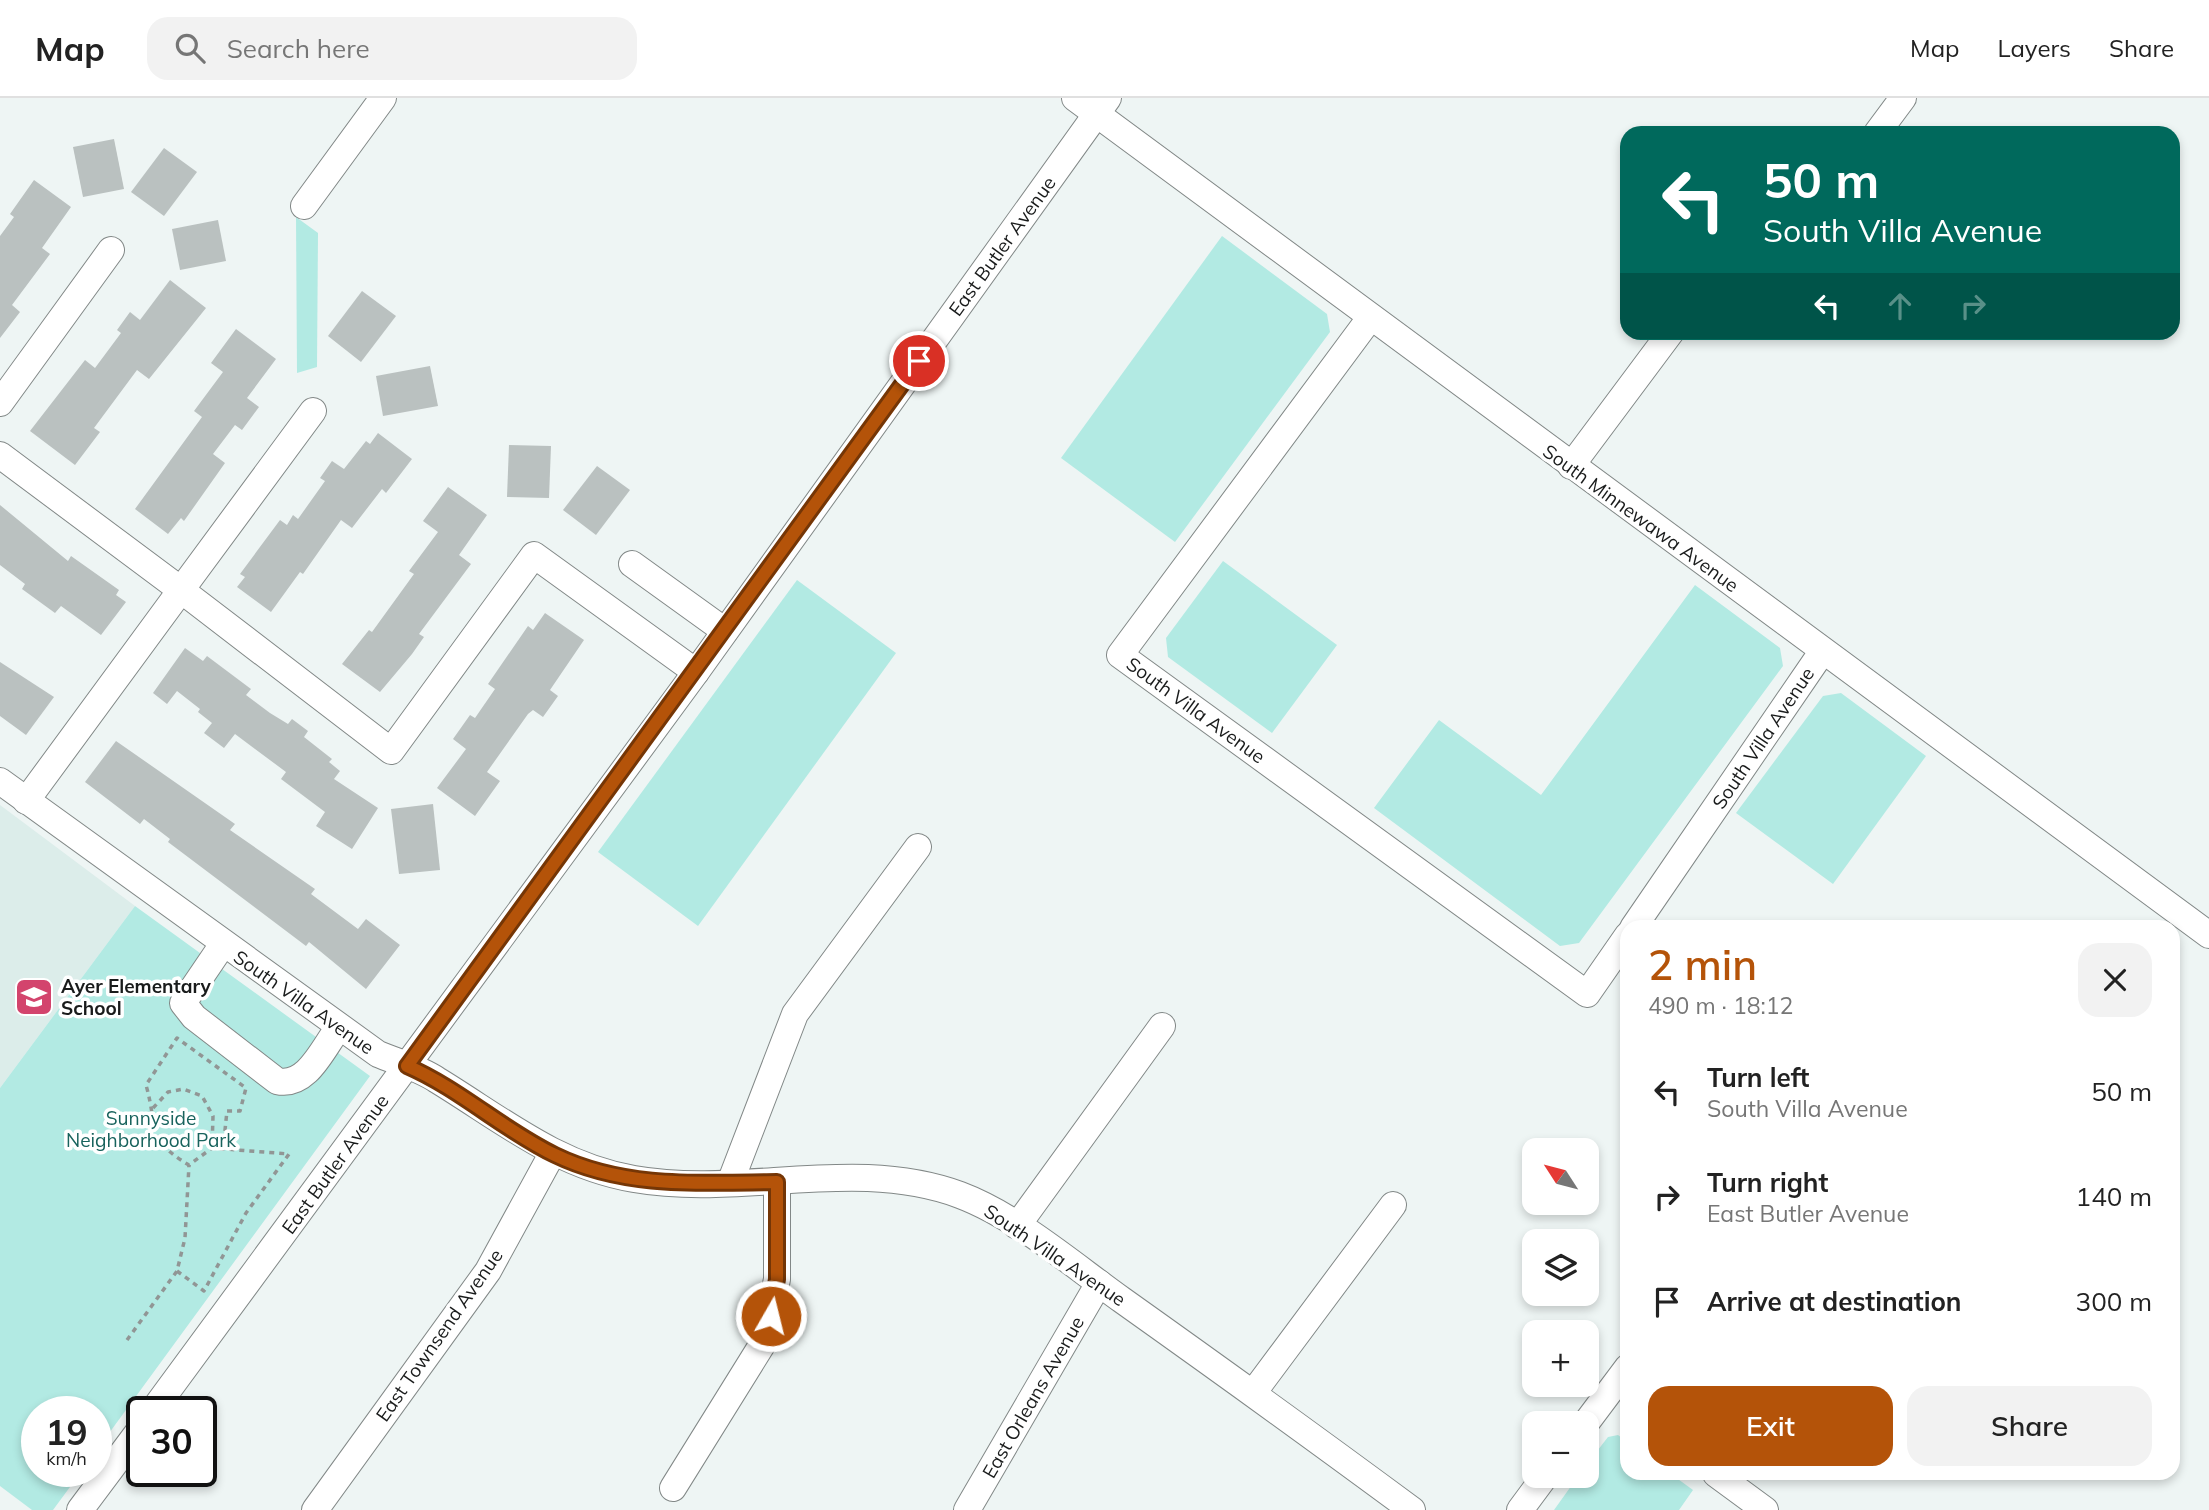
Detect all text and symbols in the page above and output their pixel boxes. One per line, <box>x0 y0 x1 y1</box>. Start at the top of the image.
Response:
search box <box>147 17 637 80</box>
text: Map <box>35 28 105 69</box>
icon: search <box>171 29 209 67</box>
text: Search here <box>227 32 370 65</box>
text: Map <box>1910 33 1959 63</box>
text: Layers <box>1997 33 2071 63</box>
text: Share <box>2109 33 2174 63</box>
text: 50 m <box>1763 149 1879 210</box>
icon: left <box>1648 154 1739 245</box>
street label: East Butler Avenue <box>943 171 1061 321</box>
text: South Villa Avenue <box>1763 210 2042 250</box>
icon: left <box>1808 287 1846 325</box>
icon: ahead <box>1881 287 1919 325</box>
icon: right <box>1954 287 1992 325</box>
pin <box>889 331 949 391</box>
icon: arrive <box>900 342 938 380</box>
street label: South Minnewawa Avenue <box>1538 439 1744 597</box>
street label: South Villa Avenue <box>1122 652 1270 768</box>
street label: South Villa Avenue <box>1707 663 1819 813</box>
text: 2 min <box>1648 938 1757 991</box>
button: close <box>2078 943 2152 1017</box>
street label: South Villa Avenue <box>229 945 379 1059</box>
place label: Ayer Elementary School <box>61 974 212 1020</box>
school or university icon: Ayer Elementary School <box>13 976 55 1018</box>
text: 490 m · 18:12 <box>1648 991 1793 1020</box>
text: Turn left <box>1707 1061 1809 1094</box>
icon: left <box>1648 1073 1686 1111</box>
text: 50 m <box>2091 1075 2152 1108</box>
street label: East Butler Avenue <box>276 1089 394 1239</box>
text: South Villa Avenue <box>1707 1094 1908 1123</box>
park label: Sunnyside Neighborhood Park <box>66 1106 236 1152</box>
north arrow <box>1522 1138 1600 1214</box>
map controls <box>1522 1138 1599 1488</box>
text: Turn right <box>1707 1166 1828 1199</box>
icon: right <box>1648 1178 1686 1216</box>
text: 140 m <box>2076 1180 2152 1213</box>
street label: South Villa Avenue <box>980 1199 1130 1311</box>
text: East Butler Avenue <box>1707 1199 1909 1228</box>
button: layers <box>1522 1229 1599 1306</box>
street label: East Townsend Avenue <box>370 1244 508 1426</box>
position arrow <box>734 1279 808 1353</box>
icon: arrive <box>1648 1283 1686 1321</box>
text: Arrive at destination <box>1707 1285 1962 1318</box>
text: 300 m <box>2076 1285 2152 1318</box>
street label: East Orleans Avenue <box>977 1312 1089 1482</box>
button: + <box>1522 1320 1599 1397</box>
button: Exit <box>1648 1386 1893 1466</box>
button: Share <box>1907 1386 2152 1466</box>
speed limit sign: 30 <box>126 1396 217 1487</box>
text: 19 <box>45 1410 88 1454</box>
button: − <box>1522 1411 1599 1488</box>
text: km/h <box>46 1447 87 1470</box>

